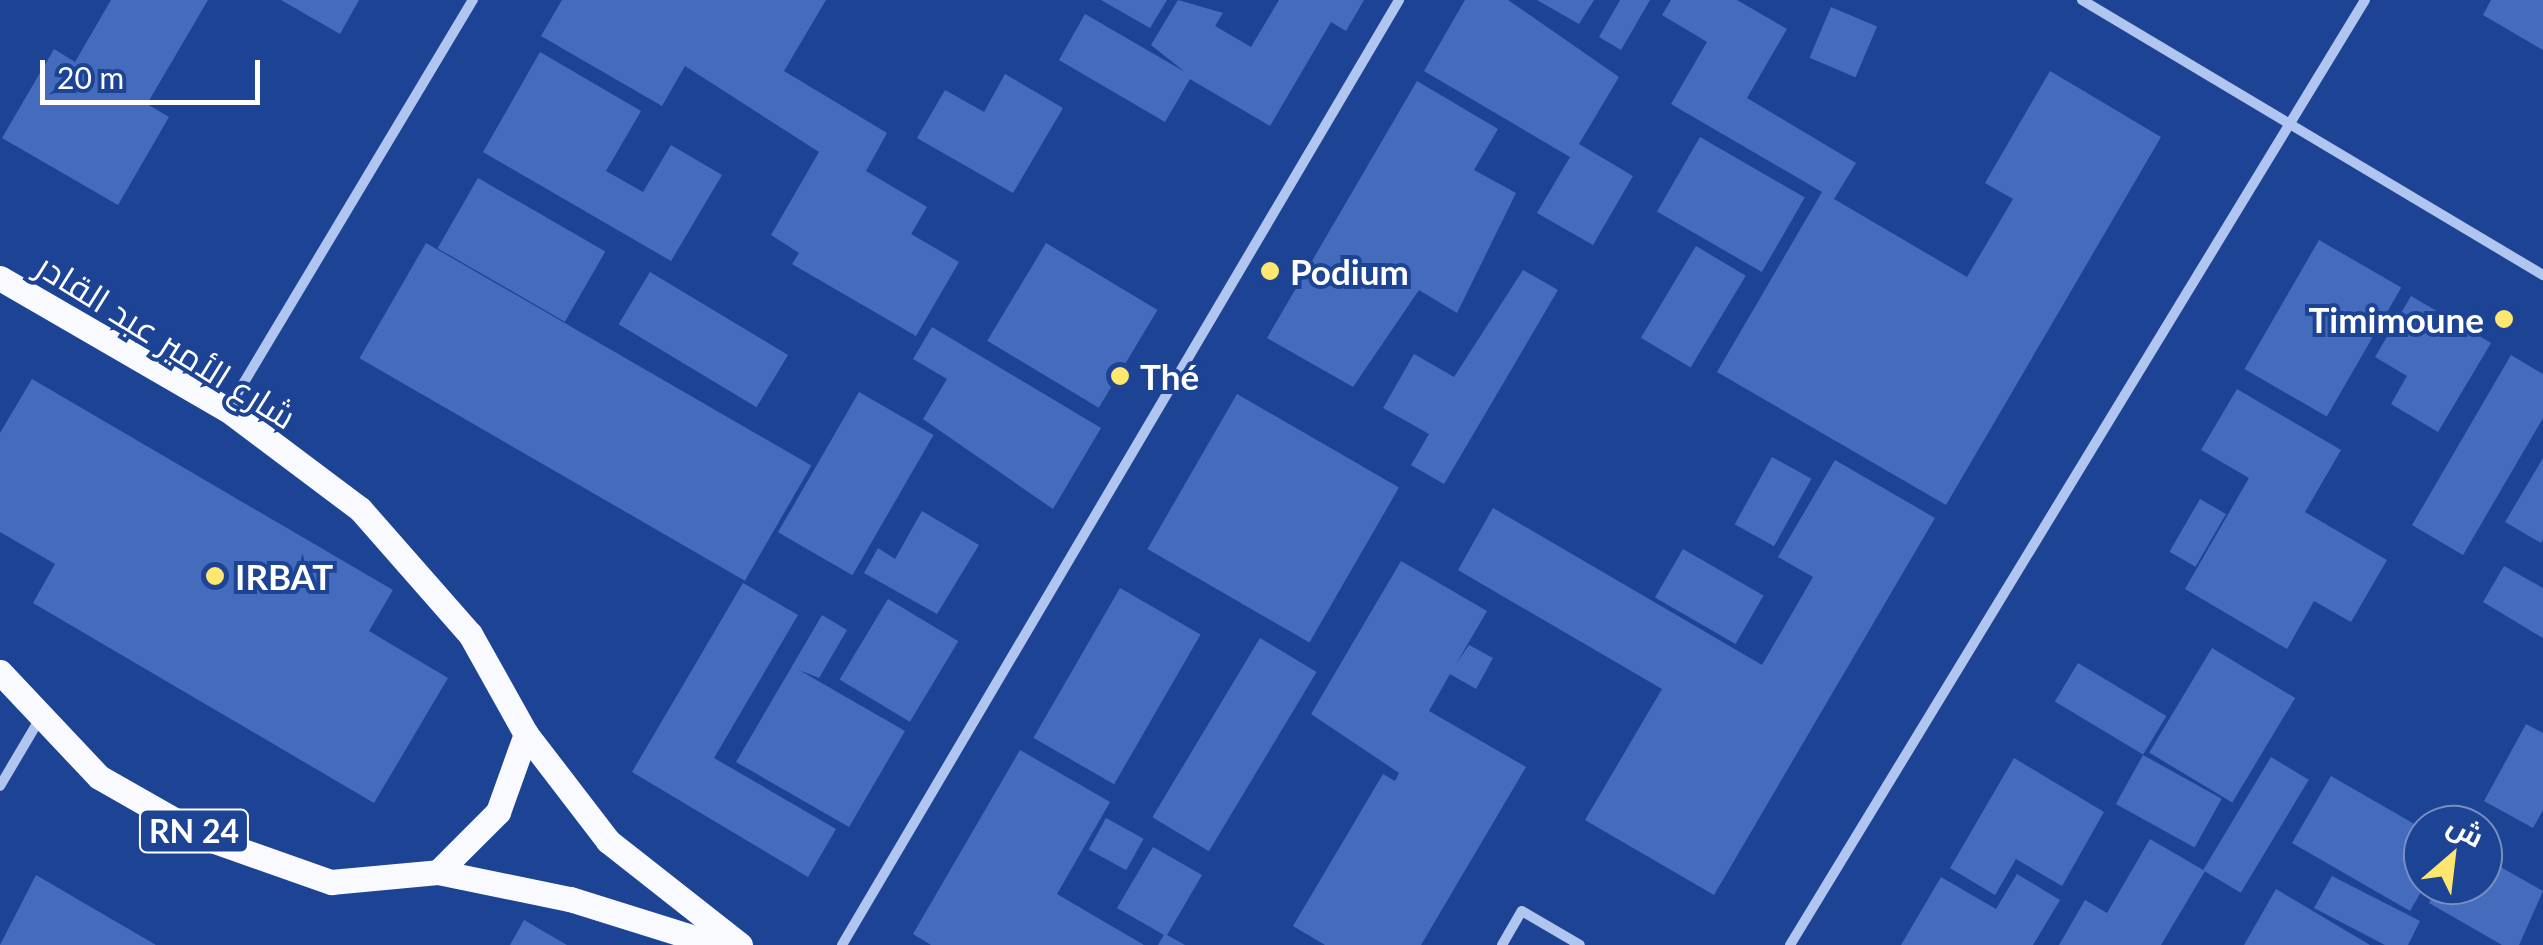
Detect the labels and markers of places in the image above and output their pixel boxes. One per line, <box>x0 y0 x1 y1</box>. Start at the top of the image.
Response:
place label: Podium <box>1290 250 1409 292</box>
marker: Podium <box>1259 260 1281 282</box>
place label: Timimoune <box>2308 298 2484 340</box>
marker: Timimoune <box>2493 308 2515 330</box>
place label: Thé <box>1140 355 1199 397</box>
marker: Thé <box>1109 365 1131 387</box>
place label: IRBAT <box>235 555 333 597</box>
marker: IRBAT <box>204 565 226 587</box>

